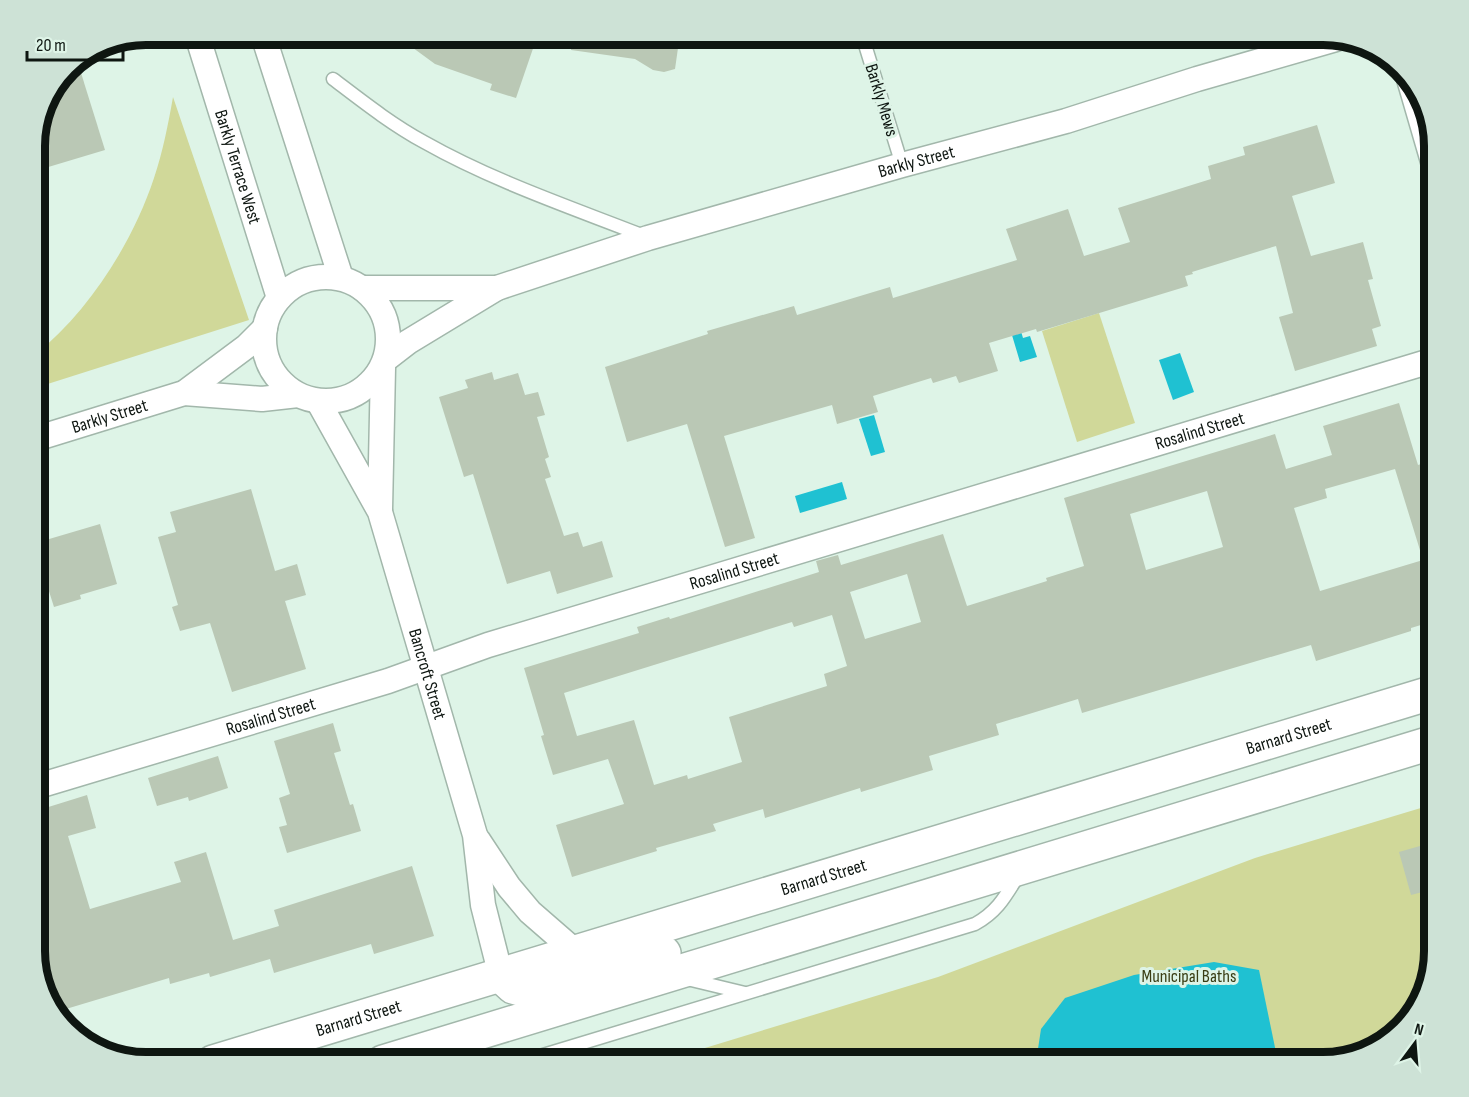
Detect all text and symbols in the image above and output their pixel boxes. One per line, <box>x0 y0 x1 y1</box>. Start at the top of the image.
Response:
scale bar <box>27 24 123 62</box>
text: 20 m <box>36 35 66 56</box>
street label: Barkly Mews <box>861 61 902 139</box>
street label: Barkly Terrace West <box>210 107 265 227</box>
street label: Barkly Street <box>876 141 957 182</box>
street label: Barkly Street <box>69 395 151 438</box>
street label: Rosalind Street <box>1153 408 1247 454</box>
street label: Rosalind Street <box>687 548 782 595</box>
street label: Bancroft Street <box>404 626 451 723</box>
street label: Rosalind Street <box>224 693 318 740</box>
street label: Barnard Street <box>1244 714 1335 759</box>
street label: Barnard Street <box>778 854 869 900</box>
park label: Municipal Baths <box>1141 966 1237 987</box>
street label: Barnard Street <box>313 995 404 1041</box>
north arrow <box>1385 1013 1445 1073</box>
text: N <box>1412 1020 1425 1040</box>

